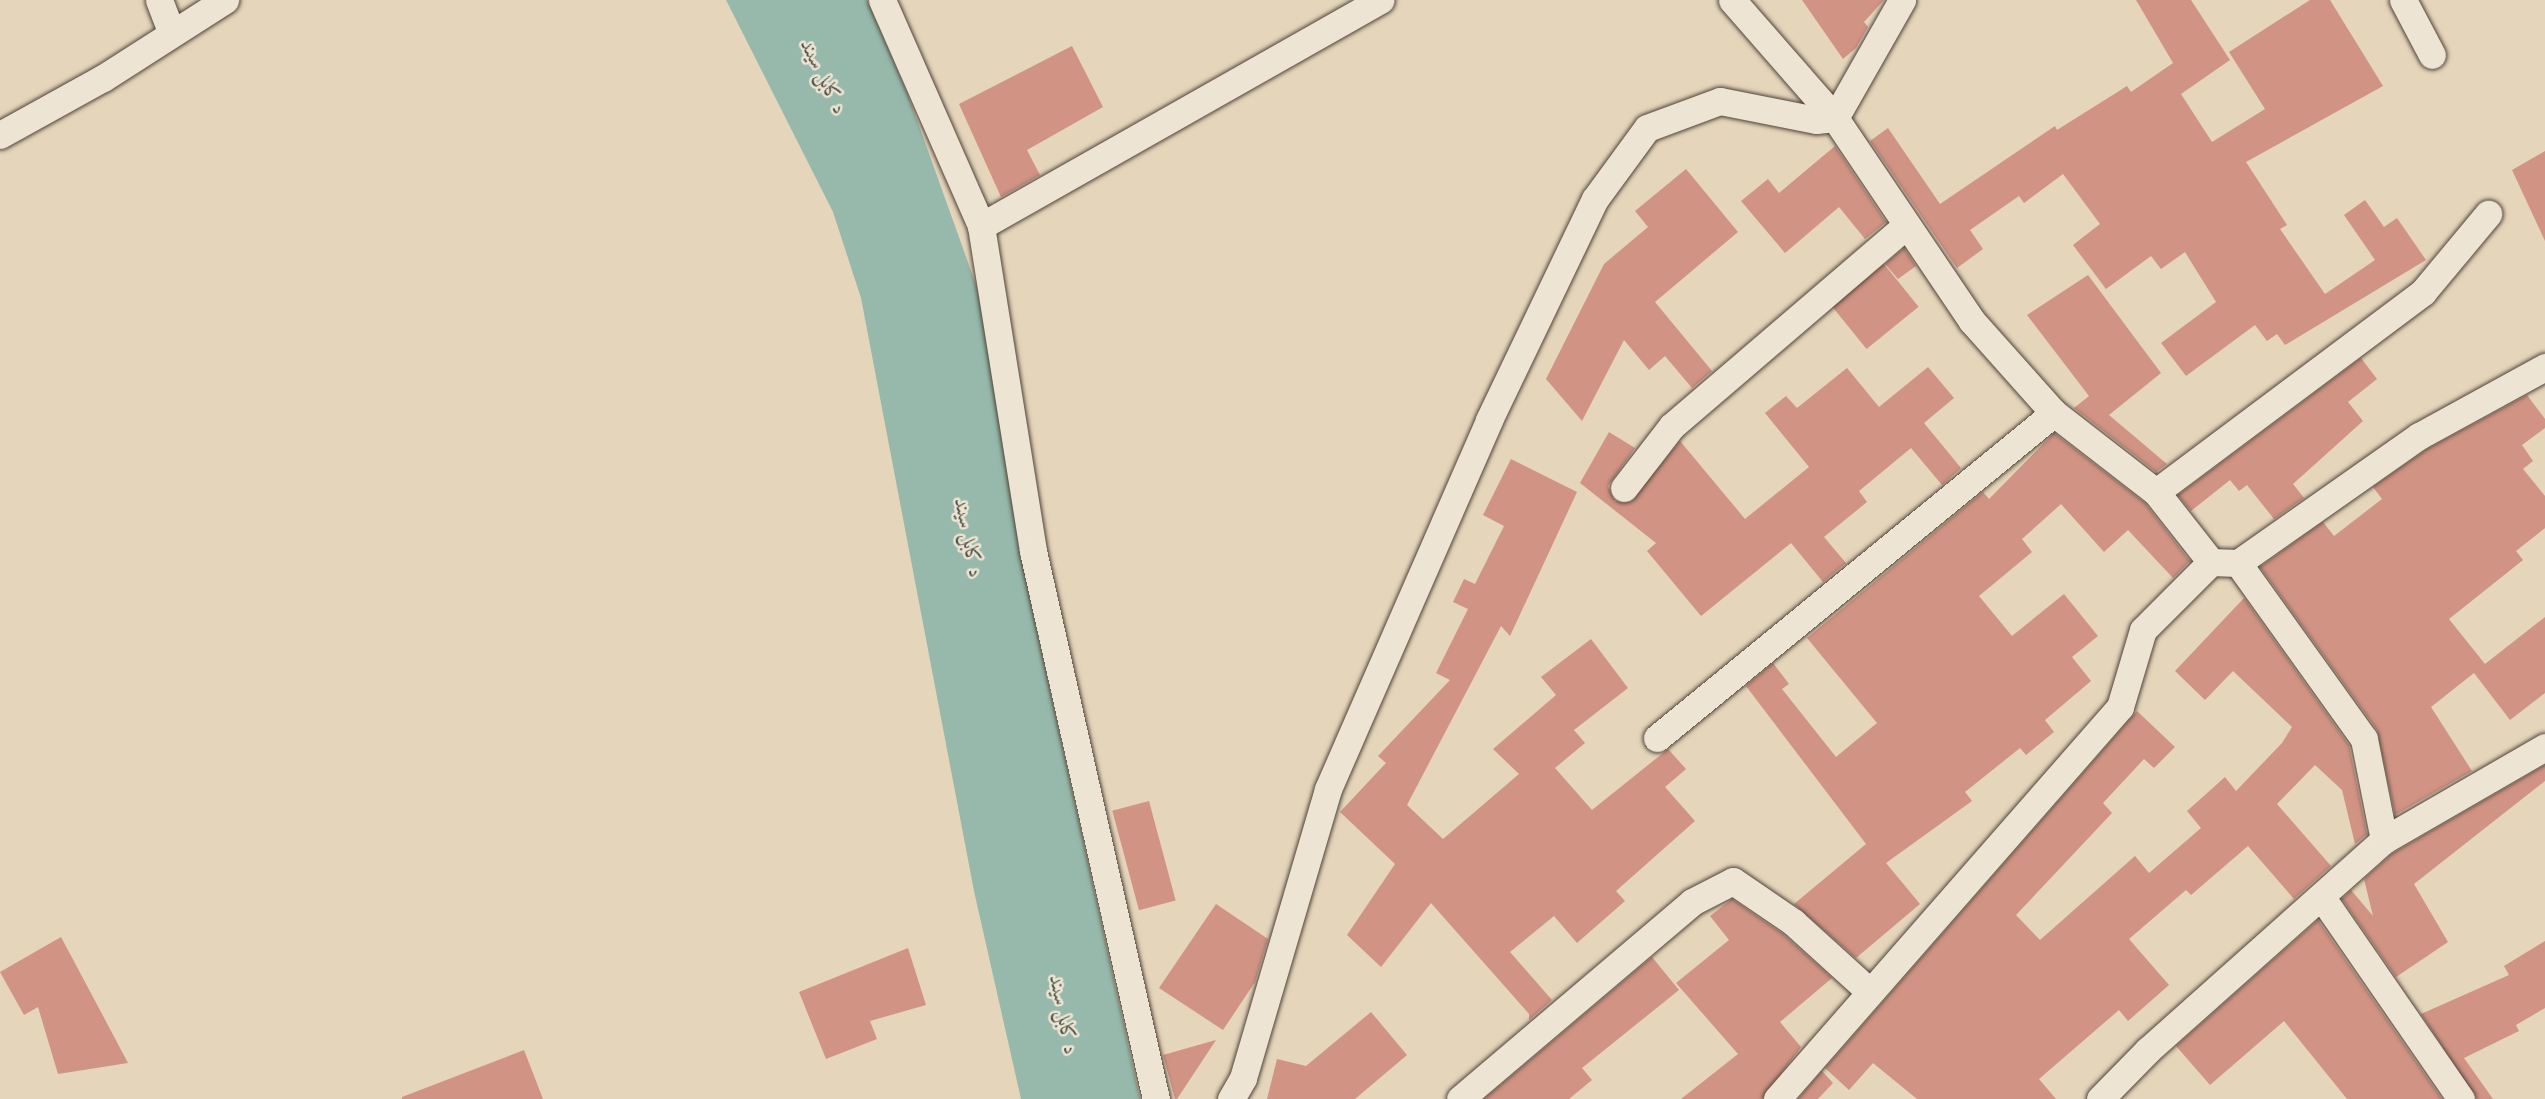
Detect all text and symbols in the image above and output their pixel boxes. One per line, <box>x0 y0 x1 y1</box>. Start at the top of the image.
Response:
water label: د کابل سيند <box>795 36 851 118</box>
water label: د کابل سيند <box>949 496 987 580</box>
water label: د کابل سيند <box>1044 973 1082 1057</box>

